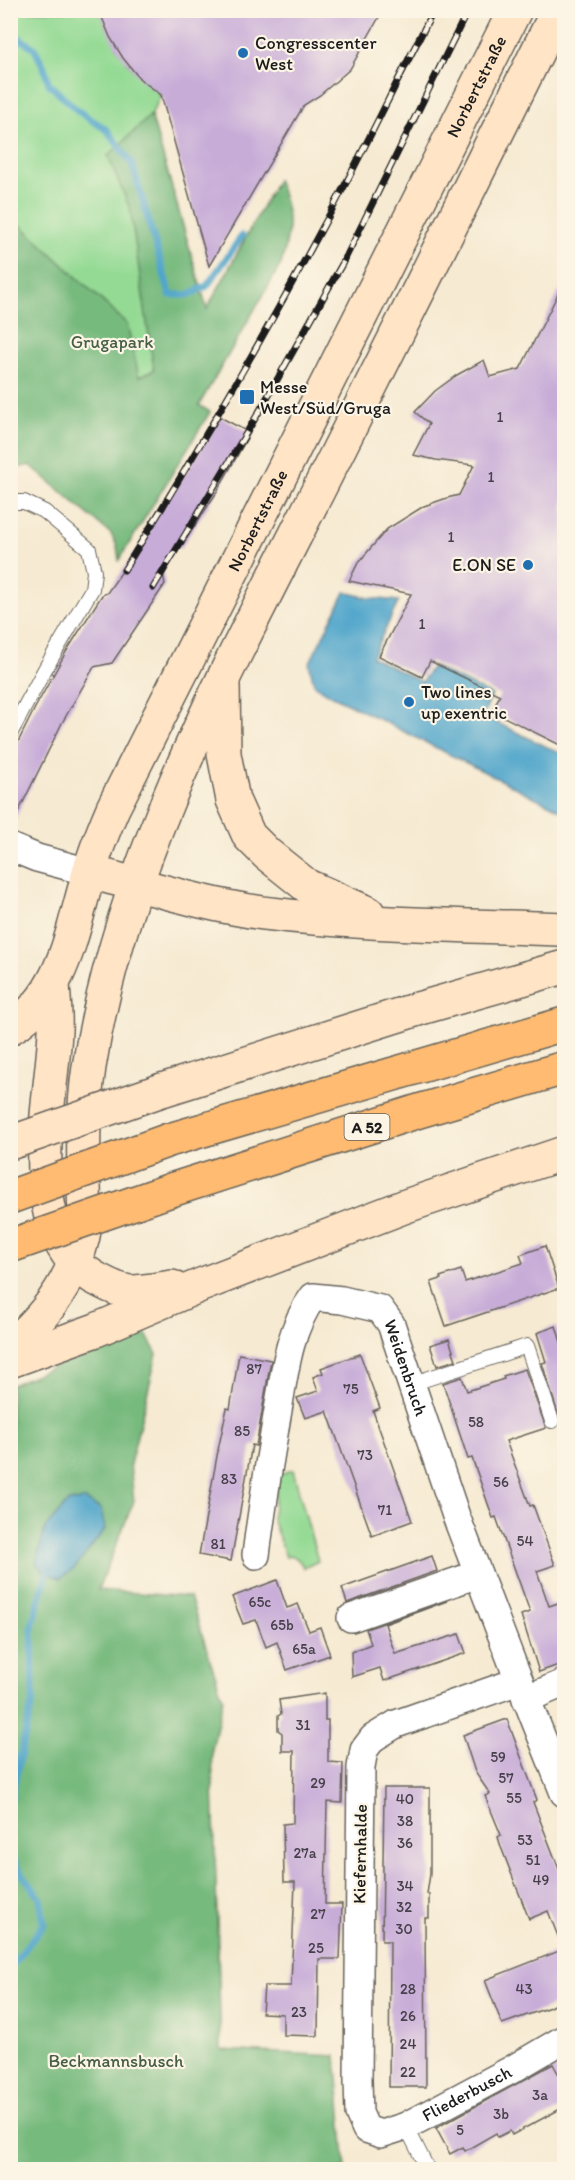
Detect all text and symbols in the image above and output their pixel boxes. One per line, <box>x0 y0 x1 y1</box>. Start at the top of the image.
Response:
place label: Congresscenter West <box>255 32 377 75</box>
street label: Norbertstraße <box>442 32 511 141</box>
marker: Congresscenter West <box>236 46 250 60</box>
park label: Grugapark <box>71 331 153 353</box>
place label: Messe West/Süd/Gruga <box>260 376 391 419</box>
marker: Messe West/Süd/Gruga <box>238 388 256 406</box>
house number: 1 <box>497 408 504 426</box>
street label: Norbertstraße <box>223 466 293 575</box>
house number: 1 <box>488 468 495 486</box>
house number: 1 <box>448 528 455 546</box>
place label: E.ON SE <box>452 554 516 576</box>
marker: E.ON SE <box>521 558 535 572</box>
house number: 1 <box>419 615 426 633</box>
place label: Two lines up exentric <box>421 681 507 724</box>
marker: Two lines up exentric <box>402 695 416 709</box>
road number: A 52 <box>344 1114 389 1140</box>
street label: Weidenbruch <box>379 1316 432 1419</box>
house number: 87 <box>246 1360 262 1378</box>
house number: 75 <box>343 1380 359 1398</box>
house number: 58 <box>468 1413 484 1431</box>
house number: 85 <box>234 1422 250 1440</box>
house number: 73 <box>357 1446 373 1464</box>
house number: 83 <box>221 1470 237 1488</box>
house number: 56 <box>493 1473 509 1491</box>
house number: 71 <box>378 1501 392 1519</box>
house number: 54 <box>517 1532 533 1550</box>
house number: 81 <box>210 1535 226 1553</box>
house number: 65c <box>249 1593 271 1611</box>
house number: 65b <box>270 1616 294 1634</box>
house number: 65a <box>292 1640 316 1658</box>
house number: 31 <box>295 1716 311 1734</box>
house number: 59 <box>490 1748 506 1766</box>
house number: 57 <box>498 1769 514 1787</box>
house number: 29 <box>310 1774 326 1792</box>
house number: 55 <box>506 1789 522 1807</box>
house number: 40 <box>396 1790 414 1808</box>
street label: Kiefernhalde <box>348 1804 372 1904</box>
house number: 38 <box>397 1812 413 1830</box>
house number: 53 <box>517 1831 533 1849</box>
house number: 36 <box>397 1834 413 1852</box>
house number: 27a <box>293 1844 317 1862</box>
house number: 51 <box>526 1851 540 1869</box>
house number: 49 <box>533 1871 550 1889</box>
house number: 34 <box>396 1877 414 1895</box>
house number: 32 <box>396 1898 412 1916</box>
house number: 27 <box>310 1905 326 1923</box>
house number: 30 <box>395 1920 413 1938</box>
house number: 25 <box>308 1939 324 1957</box>
house number: 28 <box>400 1980 416 1998</box>
house number: 43 <box>515 1980 533 1998</box>
house number: 23 <box>291 2003 307 2021</box>
house number: 26 <box>400 2007 416 2025</box>
house number: 24 <box>400 2035 416 2053</box>
park label: Beckmannsbusch <box>48 2050 184 2072</box>
street label: Fliederbusch <box>418 2061 516 2126</box>
house number: 22 <box>400 2063 416 2081</box>
house number: 3a <box>532 2086 548 2104</box>
house number: 3b <box>493 2105 509 2123</box>
house number: 5 <box>456 2121 464 2139</box>

